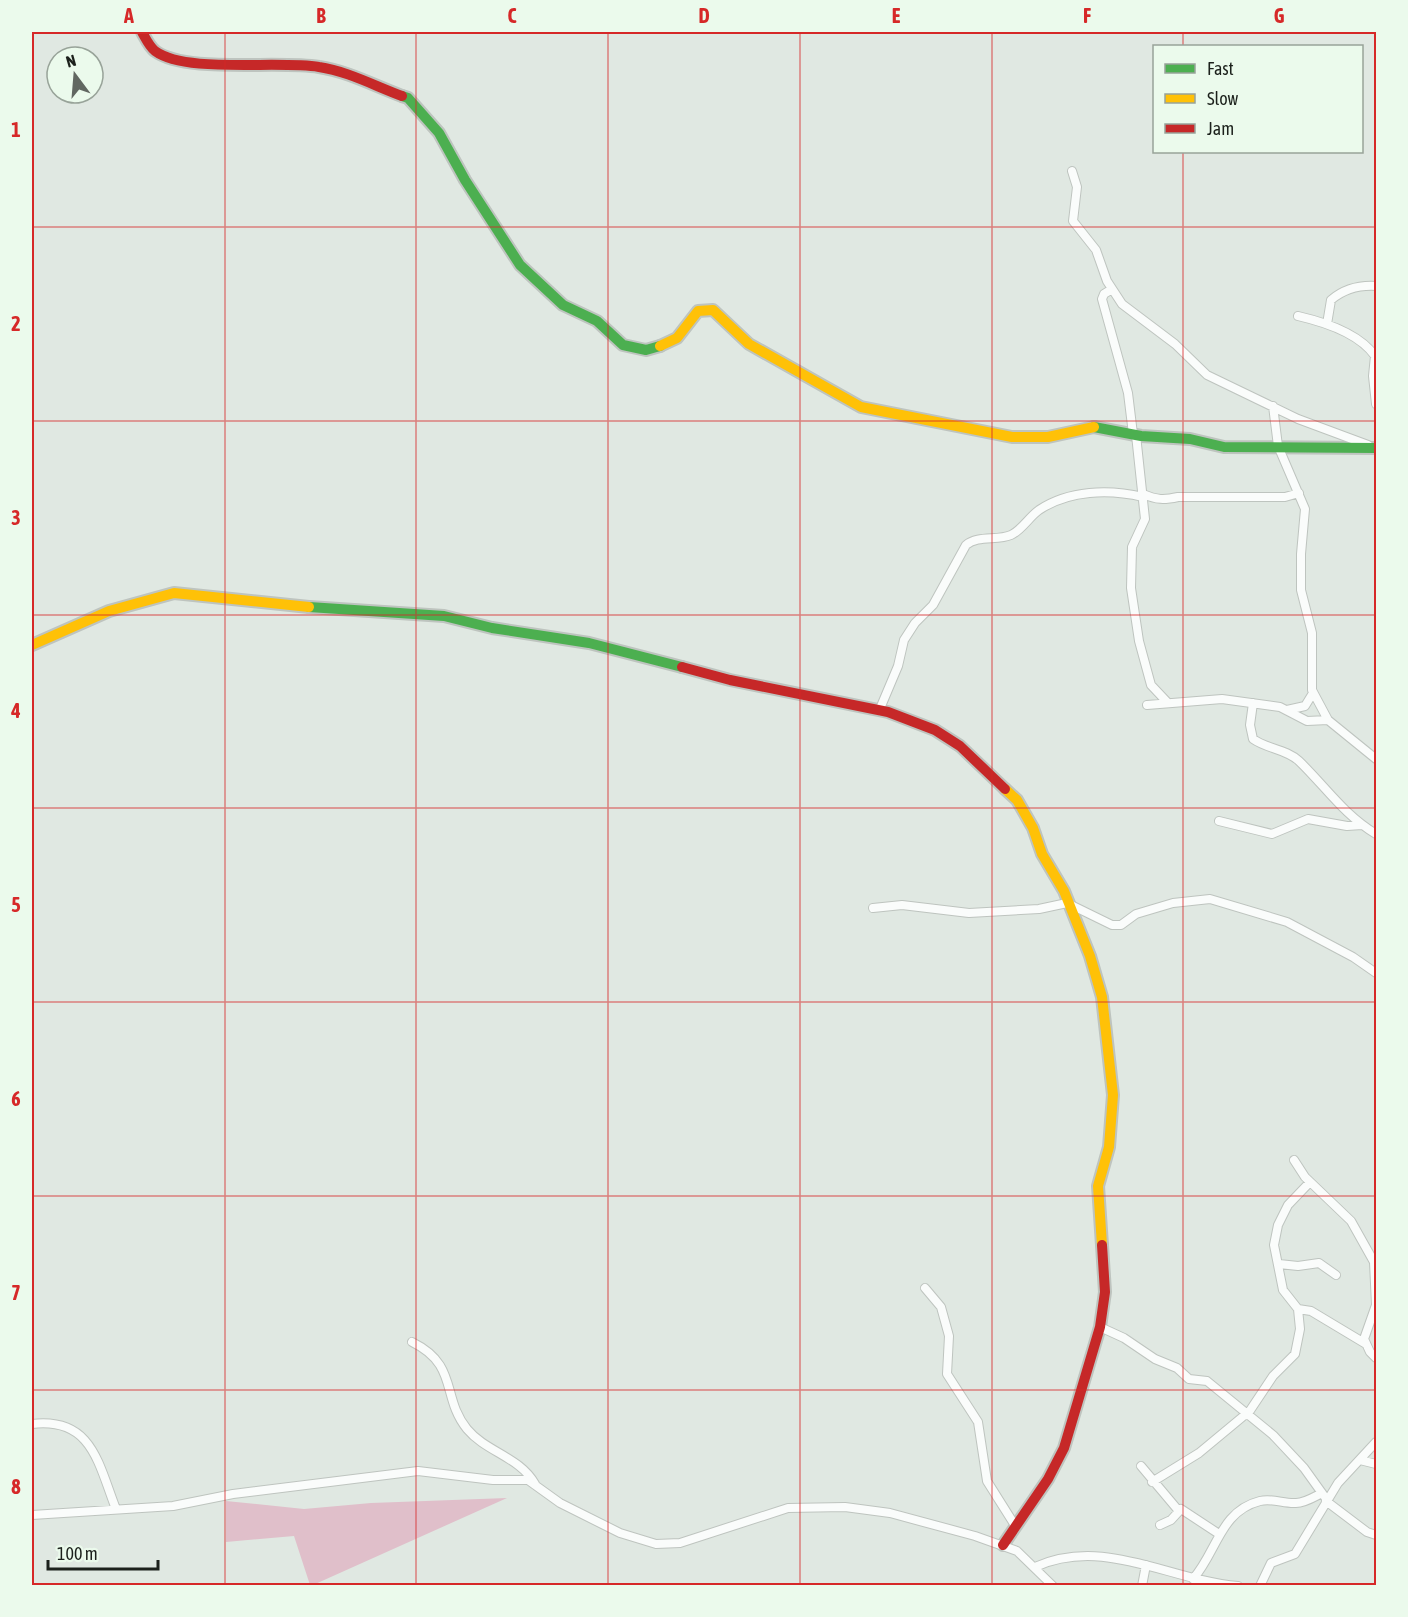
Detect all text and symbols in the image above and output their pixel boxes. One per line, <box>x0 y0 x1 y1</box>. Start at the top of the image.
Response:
text: A <box>123 4 134 27</box>
text: B <box>316 4 326 27</box>
text: C <box>508 4 517 27</box>
text: D <box>698 4 710 27</box>
text: E <box>892 4 901 27</box>
text: F <box>1083 4 1091 27</box>
text: G <box>1274 4 1285 27</box>
north arrow <box>45 45 105 105</box>
legend <box>1153 45 1363 153</box>
text: N <box>64 51 78 71</box>
text: Fast <box>1207 58 1234 79</box>
text: Slow <box>1207 88 1238 109</box>
text: 1 <box>11 118 21 141</box>
text: Jam <box>1207 118 1234 139</box>
text: 2 <box>11 312 21 335</box>
text: 3 <box>11 506 21 529</box>
text: 4 <box>10 699 21 722</box>
text: 5 <box>11 893 21 916</box>
text: 6 <box>11 1087 21 1110</box>
text: 7 <box>11 1281 21 1304</box>
text: 8 <box>11 1475 21 1498</box>
scale bar <box>48 1533 158 1571</box>
text: 100 m <box>57 1543 98 1564</box>

